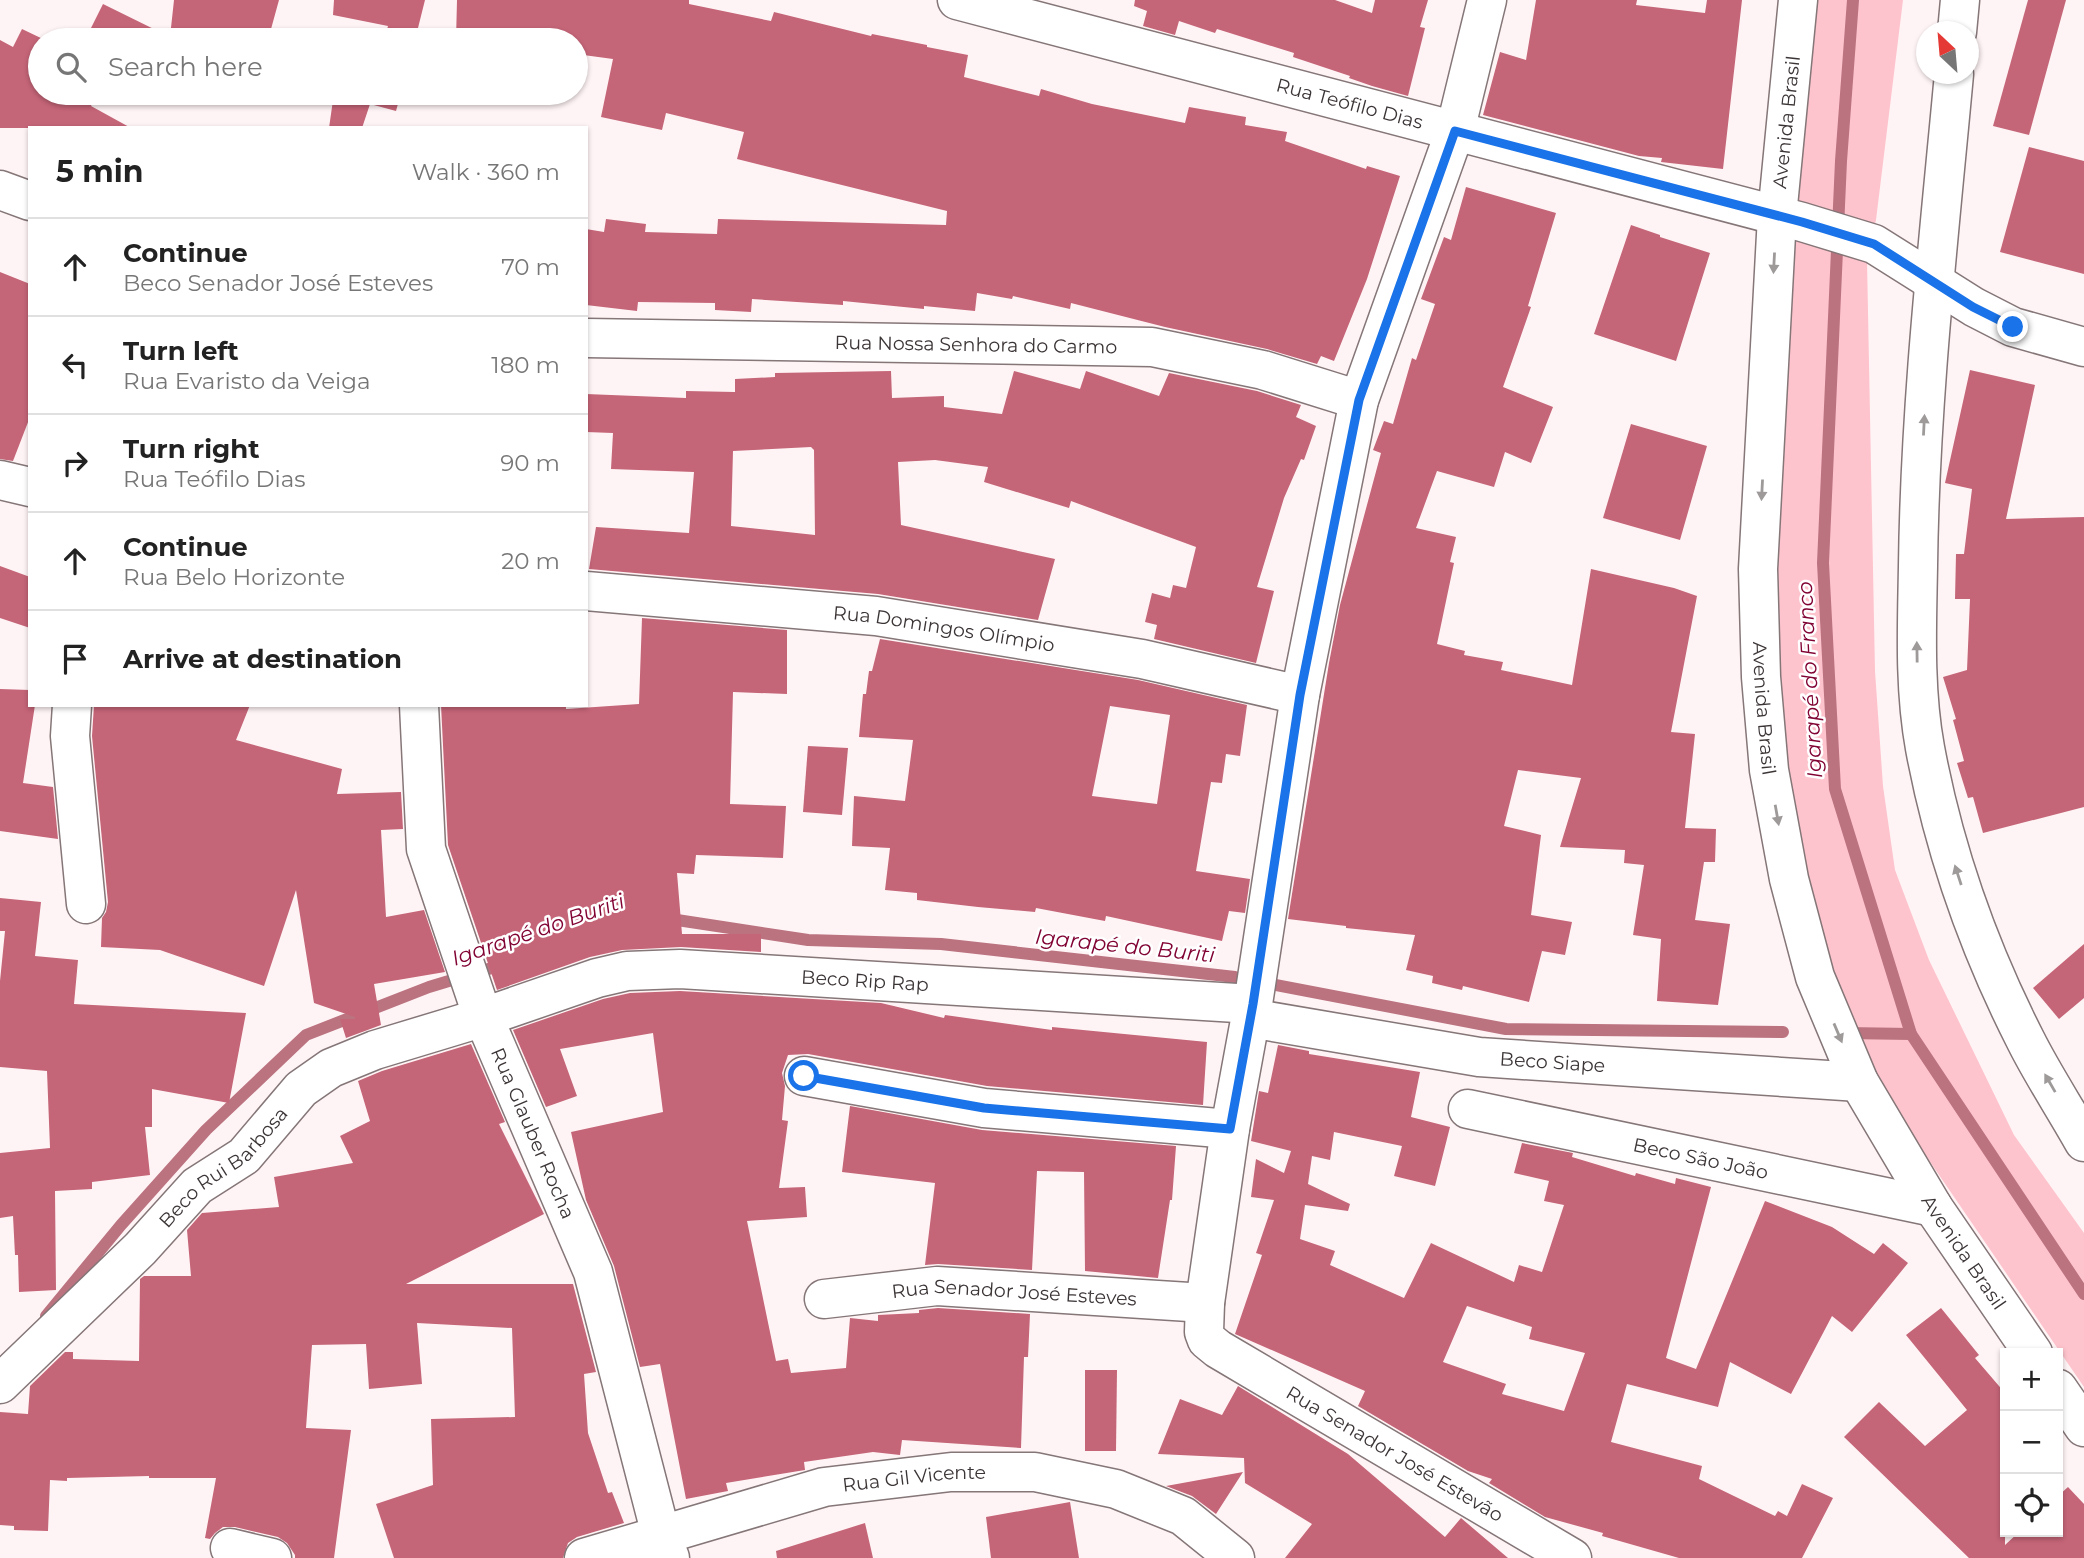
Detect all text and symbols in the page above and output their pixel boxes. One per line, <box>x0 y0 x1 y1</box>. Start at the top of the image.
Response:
north arrow <box>1916 21 1979 84</box>
search box <box>28 28 588 105</box>
icon: search <box>52 48 90 86</box>
text: Search here <box>108 51 263 83</box>
street label: Avenida Brasil <box>1768 54 1805 190</box>
street label: Rua Teófilo Dias <box>1274 73 1425 134</box>
text: 5 min <box>56 153 144 190</box>
text: Walk · 360 m <box>412 158 560 186</box>
text: Continue <box>123 237 248 269</box>
icon: ahead <box>56 248 94 286</box>
one-way arrow <box>1769 252 1780 274</box>
text: 70 m <box>501 253 560 281</box>
text: Beco Senador José Esteves <box>123 269 433 297</box>
route end <box>1997 311 2028 342</box>
street label: Rua Nossa Senhora do Carmo <box>834 331 1118 358</box>
text: Turn left <box>123 335 239 367</box>
icon: left <box>56 346 94 384</box>
text: 180 m <box>491 351 560 379</box>
text: Rua Evaristo da Veiga <box>123 367 371 395</box>
one-way arrow <box>1919 414 1930 436</box>
text: Turn right <box>123 433 259 465</box>
icon: right <box>56 444 94 482</box>
text: 90 m <box>500 449 560 477</box>
text: Rua Teófilo Dias <box>123 465 306 493</box>
one-way arrow <box>1757 480 1768 502</box>
text: Continue <box>123 531 248 563</box>
icon: ahead <box>56 542 94 580</box>
text: 20 m <box>501 547 560 575</box>
text: Rua Belo Horizonte <box>123 563 345 591</box>
water label: Igarapé do Franco <box>1792 581 1827 779</box>
street label: Rua Domingos Olímpio <box>832 601 1056 657</box>
icon: arrive <box>56 640 94 678</box>
street label: Avenida Brasil <box>1748 641 1781 777</box>
one-way arrow <box>1912 641 1923 663</box>
text: Arrive at destination <box>123 643 402 675</box>
one-way arrow <box>1772 804 1783 826</box>
one-way arrow <box>1952 865 1962 886</box>
water label: Igarapé do Buriti <box>448 888 628 971</box>
water label: Igarapé do Buriti <box>1034 924 1217 967</box>
street label: Beco Rip Rap <box>801 965 930 996</box>
one-way arrow <box>1833 1023 1844 1044</box>
street label: Rua Glauber Rocha <box>486 1044 580 1222</box>
street label: Beco Siape <box>1499 1047 1606 1077</box>
route start <box>788 1060 819 1091</box>
one-way arrow <box>2044 1073 2056 1092</box>
street label: Beco Rui Barbosa <box>154 1102 293 1232</box>
street label: Beco São João <box>1631 1133 1771 1184</box>
street label: Avenida Brasil <box>1917 1191 2011 1314</box>
street label: Rua Senador José Esteves <box>890 1275 1138 1311</box>
map controls <box>2000 1348 2063 1537</box>
button: + <box>2000 1348 2063 1411</box>
street label: Rua Senador José Estevão <box>1282 1381 1507 1527</box>
button: − <box>2000 1411 2063 1474</box>
street label: Rua Gil Vicente <box>841 1461 986 1497</box>
button: locate <box>2000 1474 2063 1537</box>

